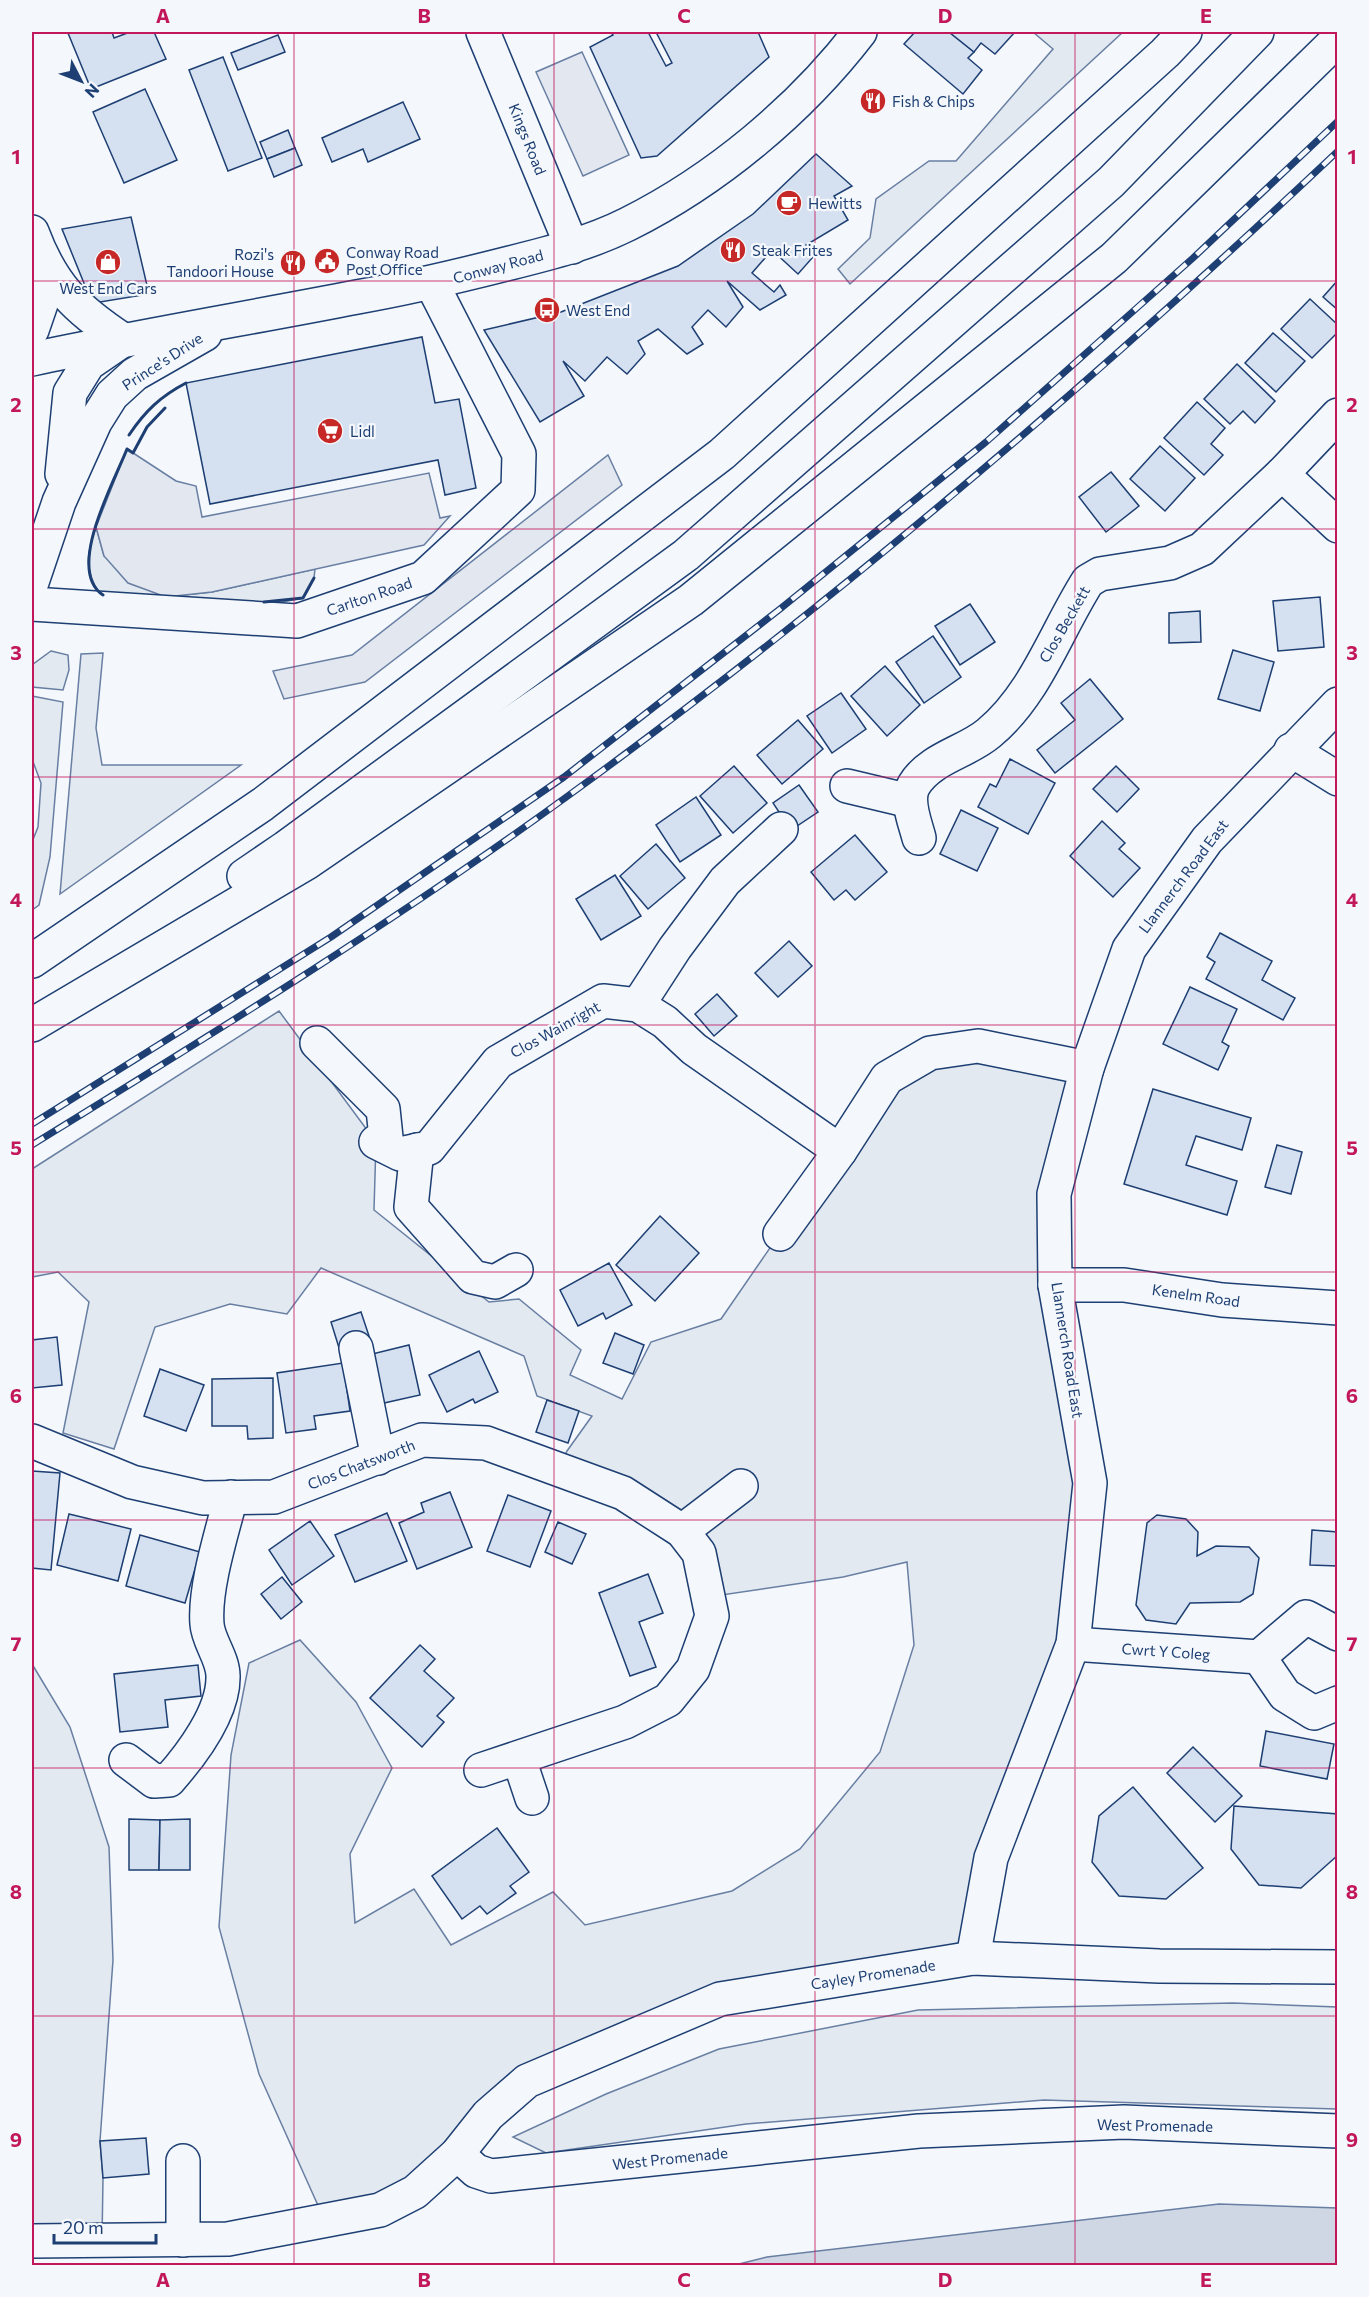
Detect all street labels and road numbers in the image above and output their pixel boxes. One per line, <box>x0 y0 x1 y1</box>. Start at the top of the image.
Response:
street label: Kings Road <box>506 101 550 177</box>
street label: Conway Road <box>451 245 545 287</box>
street label: Prince's Drive <box>118 328 206 394</box>
street label: Carlton Road <box>324 573 414 619</box>
street label: Clos Beckett <box>1035 582 1093 666</box>
street label: Llannerch Road East <box>1134 816 1232 936</box>
street label: Clos Wainright <box>507 997 603 1061</box>
street label: Kenelm Road <box>1151 1280 1241 1310</box>
street label: Llannerch Road East <box>1048 1281 1088 1419</box>
street label: Clos Chatsworth <box>305 1435 417 1493</box>
street label: Cwrt Y Coleg <box>1121 1639 1211 1663</box>
street label: Cayley Promenade <box>809 1955 937 1993</box>
street label: West Promenade <box>1097 2115 1213 2135</box>
street label: West Promenade <box>611 2143 729 2173</box>

